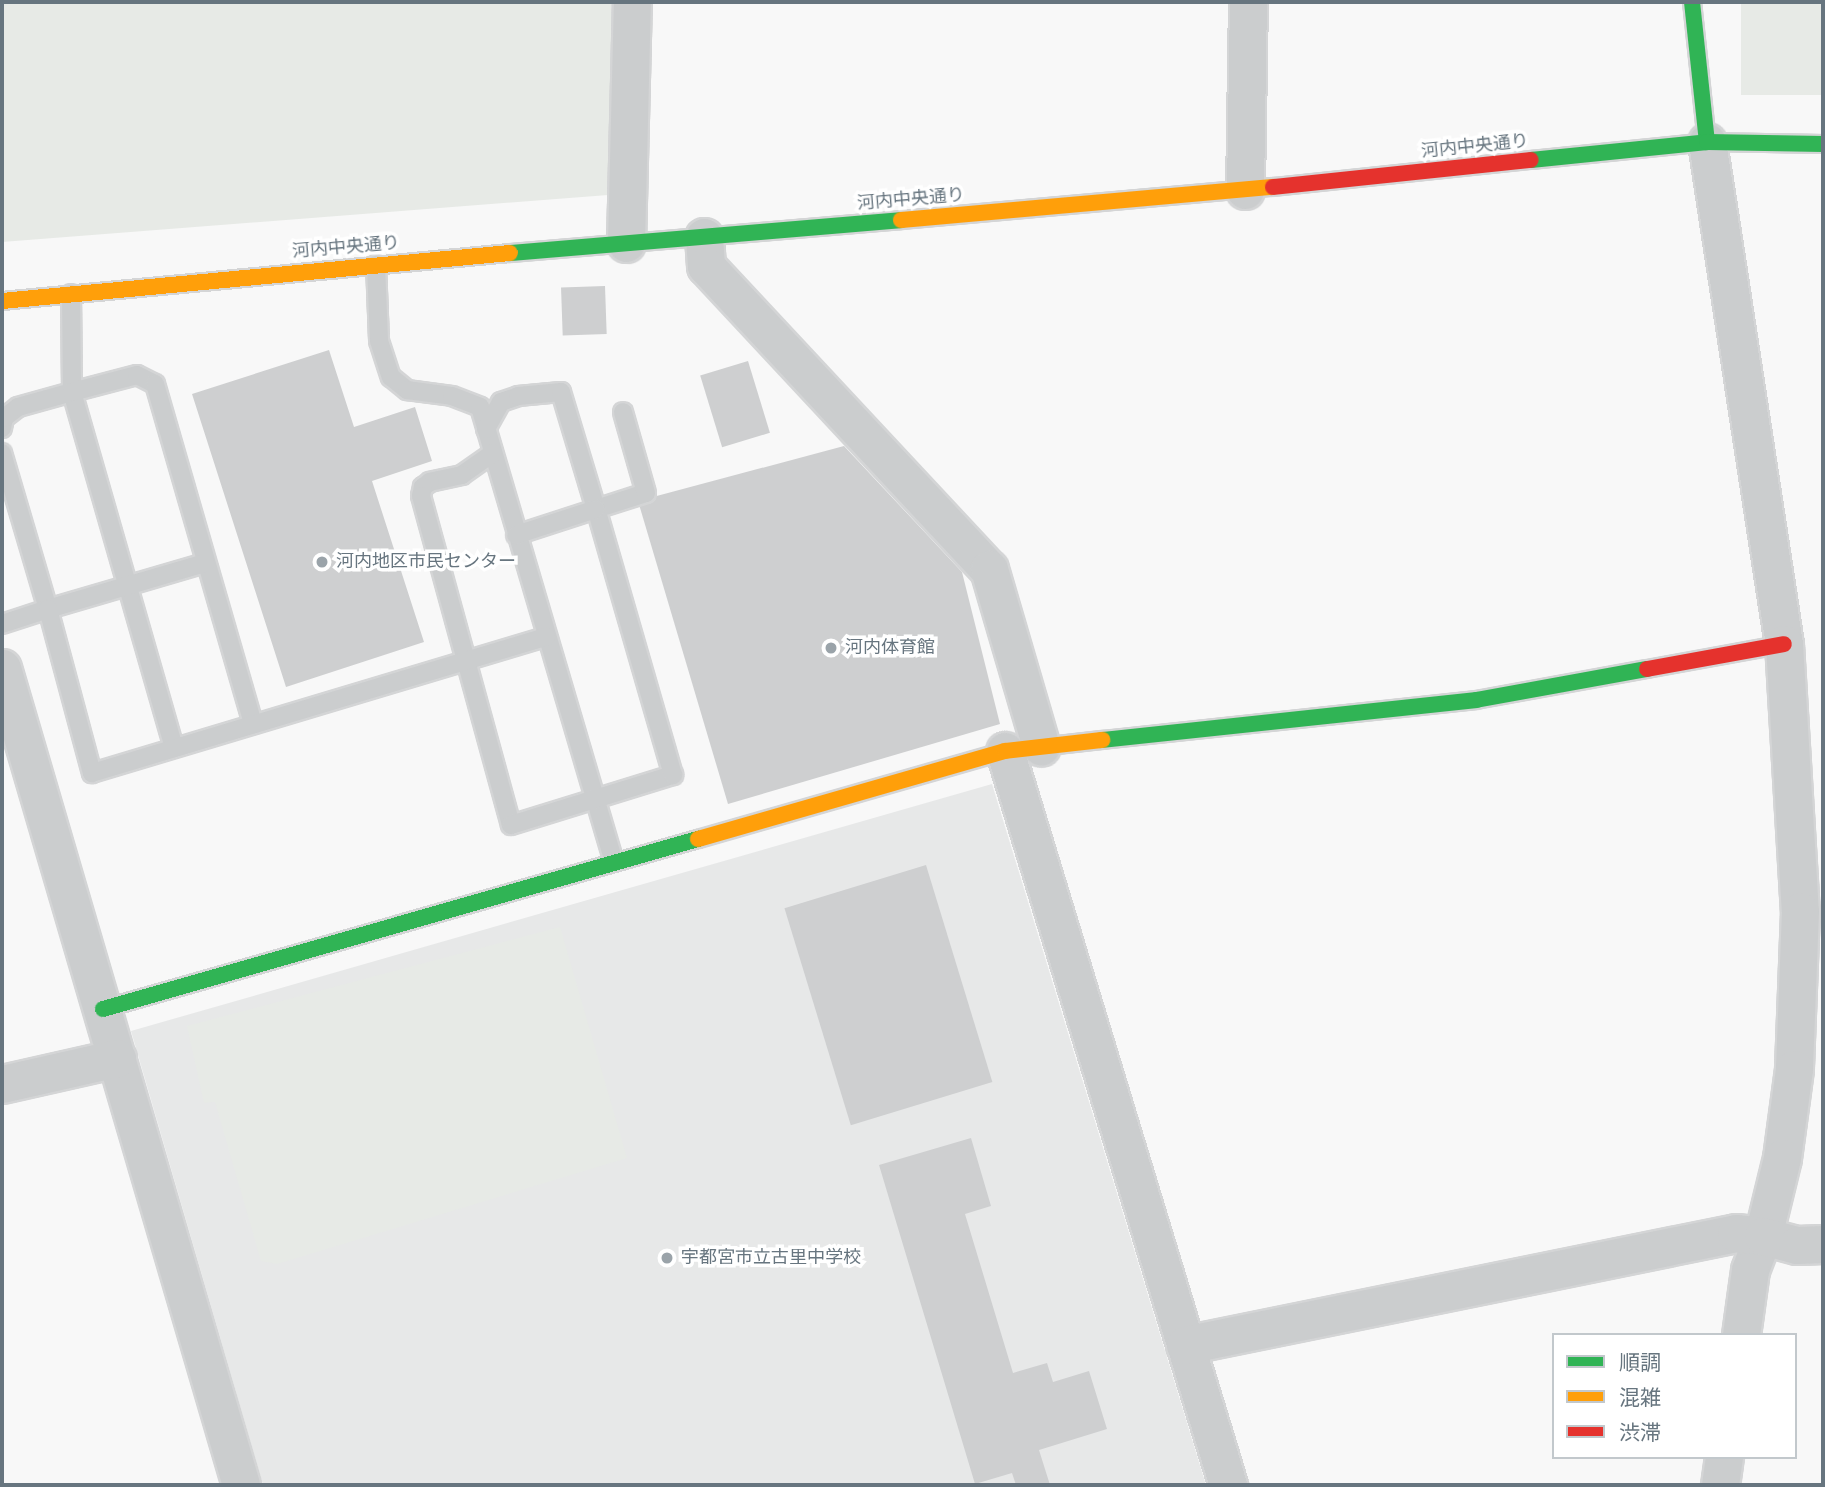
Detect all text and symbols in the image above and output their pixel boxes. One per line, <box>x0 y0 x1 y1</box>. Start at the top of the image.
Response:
street label: 河内中央通り <box>1420 131 1530 163</box>
street label: 河内中央通り <box>856 185 966 215</box>
street label: 河内中央通り <box>291 233 401 263</box>
place label: 河内地区市民センター <box>336 551 516 573</box>
marker: 河内地区市民センター <box>314 554 330 570</box>
place label: 河内体育館 <box>845 637 935 659</box>
marker: 河内体育館 <box>823 640 839 656</box>
place label: 宇都宮市立古里中学校 <box>681 1247 861 1269</box>
marker: 宇都宮市立古里中学校 <box>659 1250 675 1266</box>
legend <box>1552 1333 1797 1459</box>
text: 順調 <box>1619 1348 1661 1378</box>
text: 混雑 <box>1619 1383 1661 1413</box>
text: 渋滞 <box>1619 1418 1661 1448</box>

